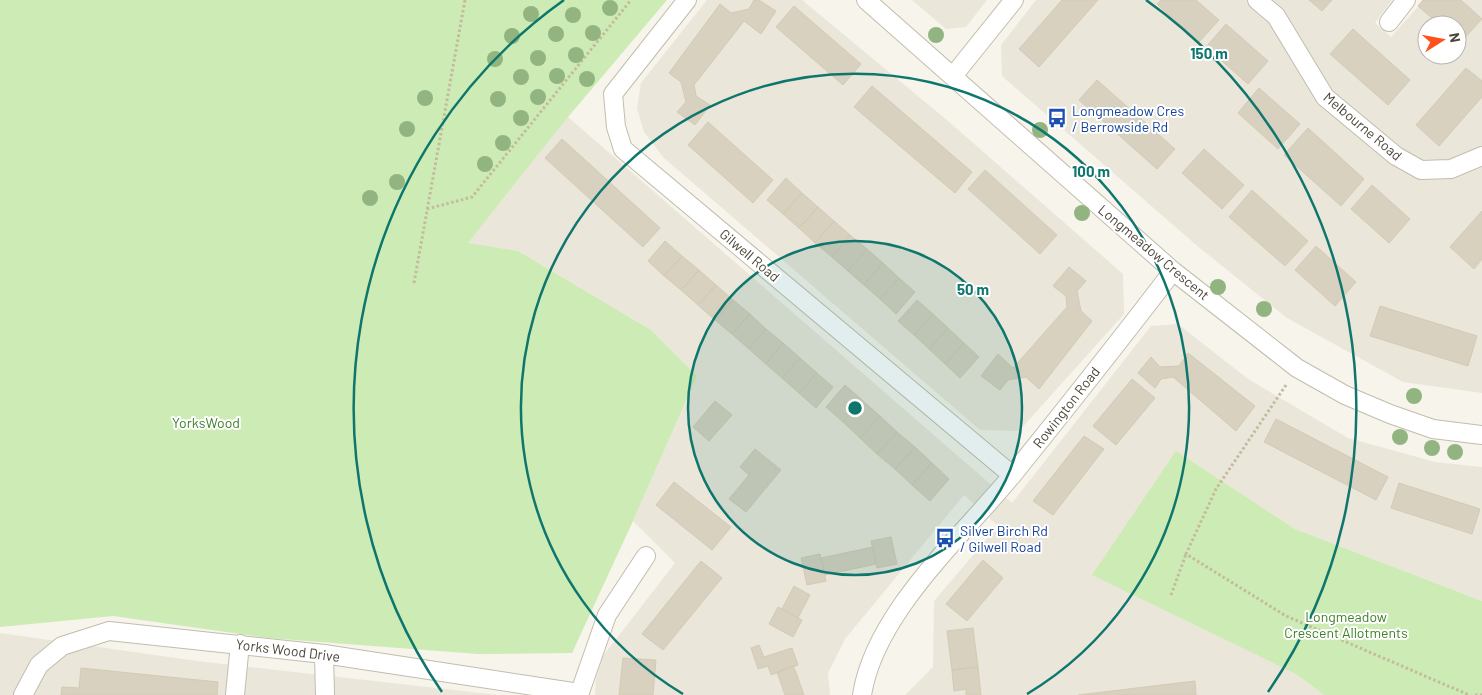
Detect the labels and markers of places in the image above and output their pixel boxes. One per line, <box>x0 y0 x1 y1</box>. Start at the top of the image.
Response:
place label: Longmeadow Cres / Berrowside Rd <box>1072 102 1184 135</box>
bus stop icon: Longmeadow Cres / Berrowside Rd <box>1046 107 1068 129</box>
centre of rings <box>846 399 864 417</box>
place label: Silver Birch Rd / Gilwell Road <box>960 522 1048 555</box>
bus stop icon: Silver Birch Rd / Gilwell Road <box>934 527 956 549</box>

